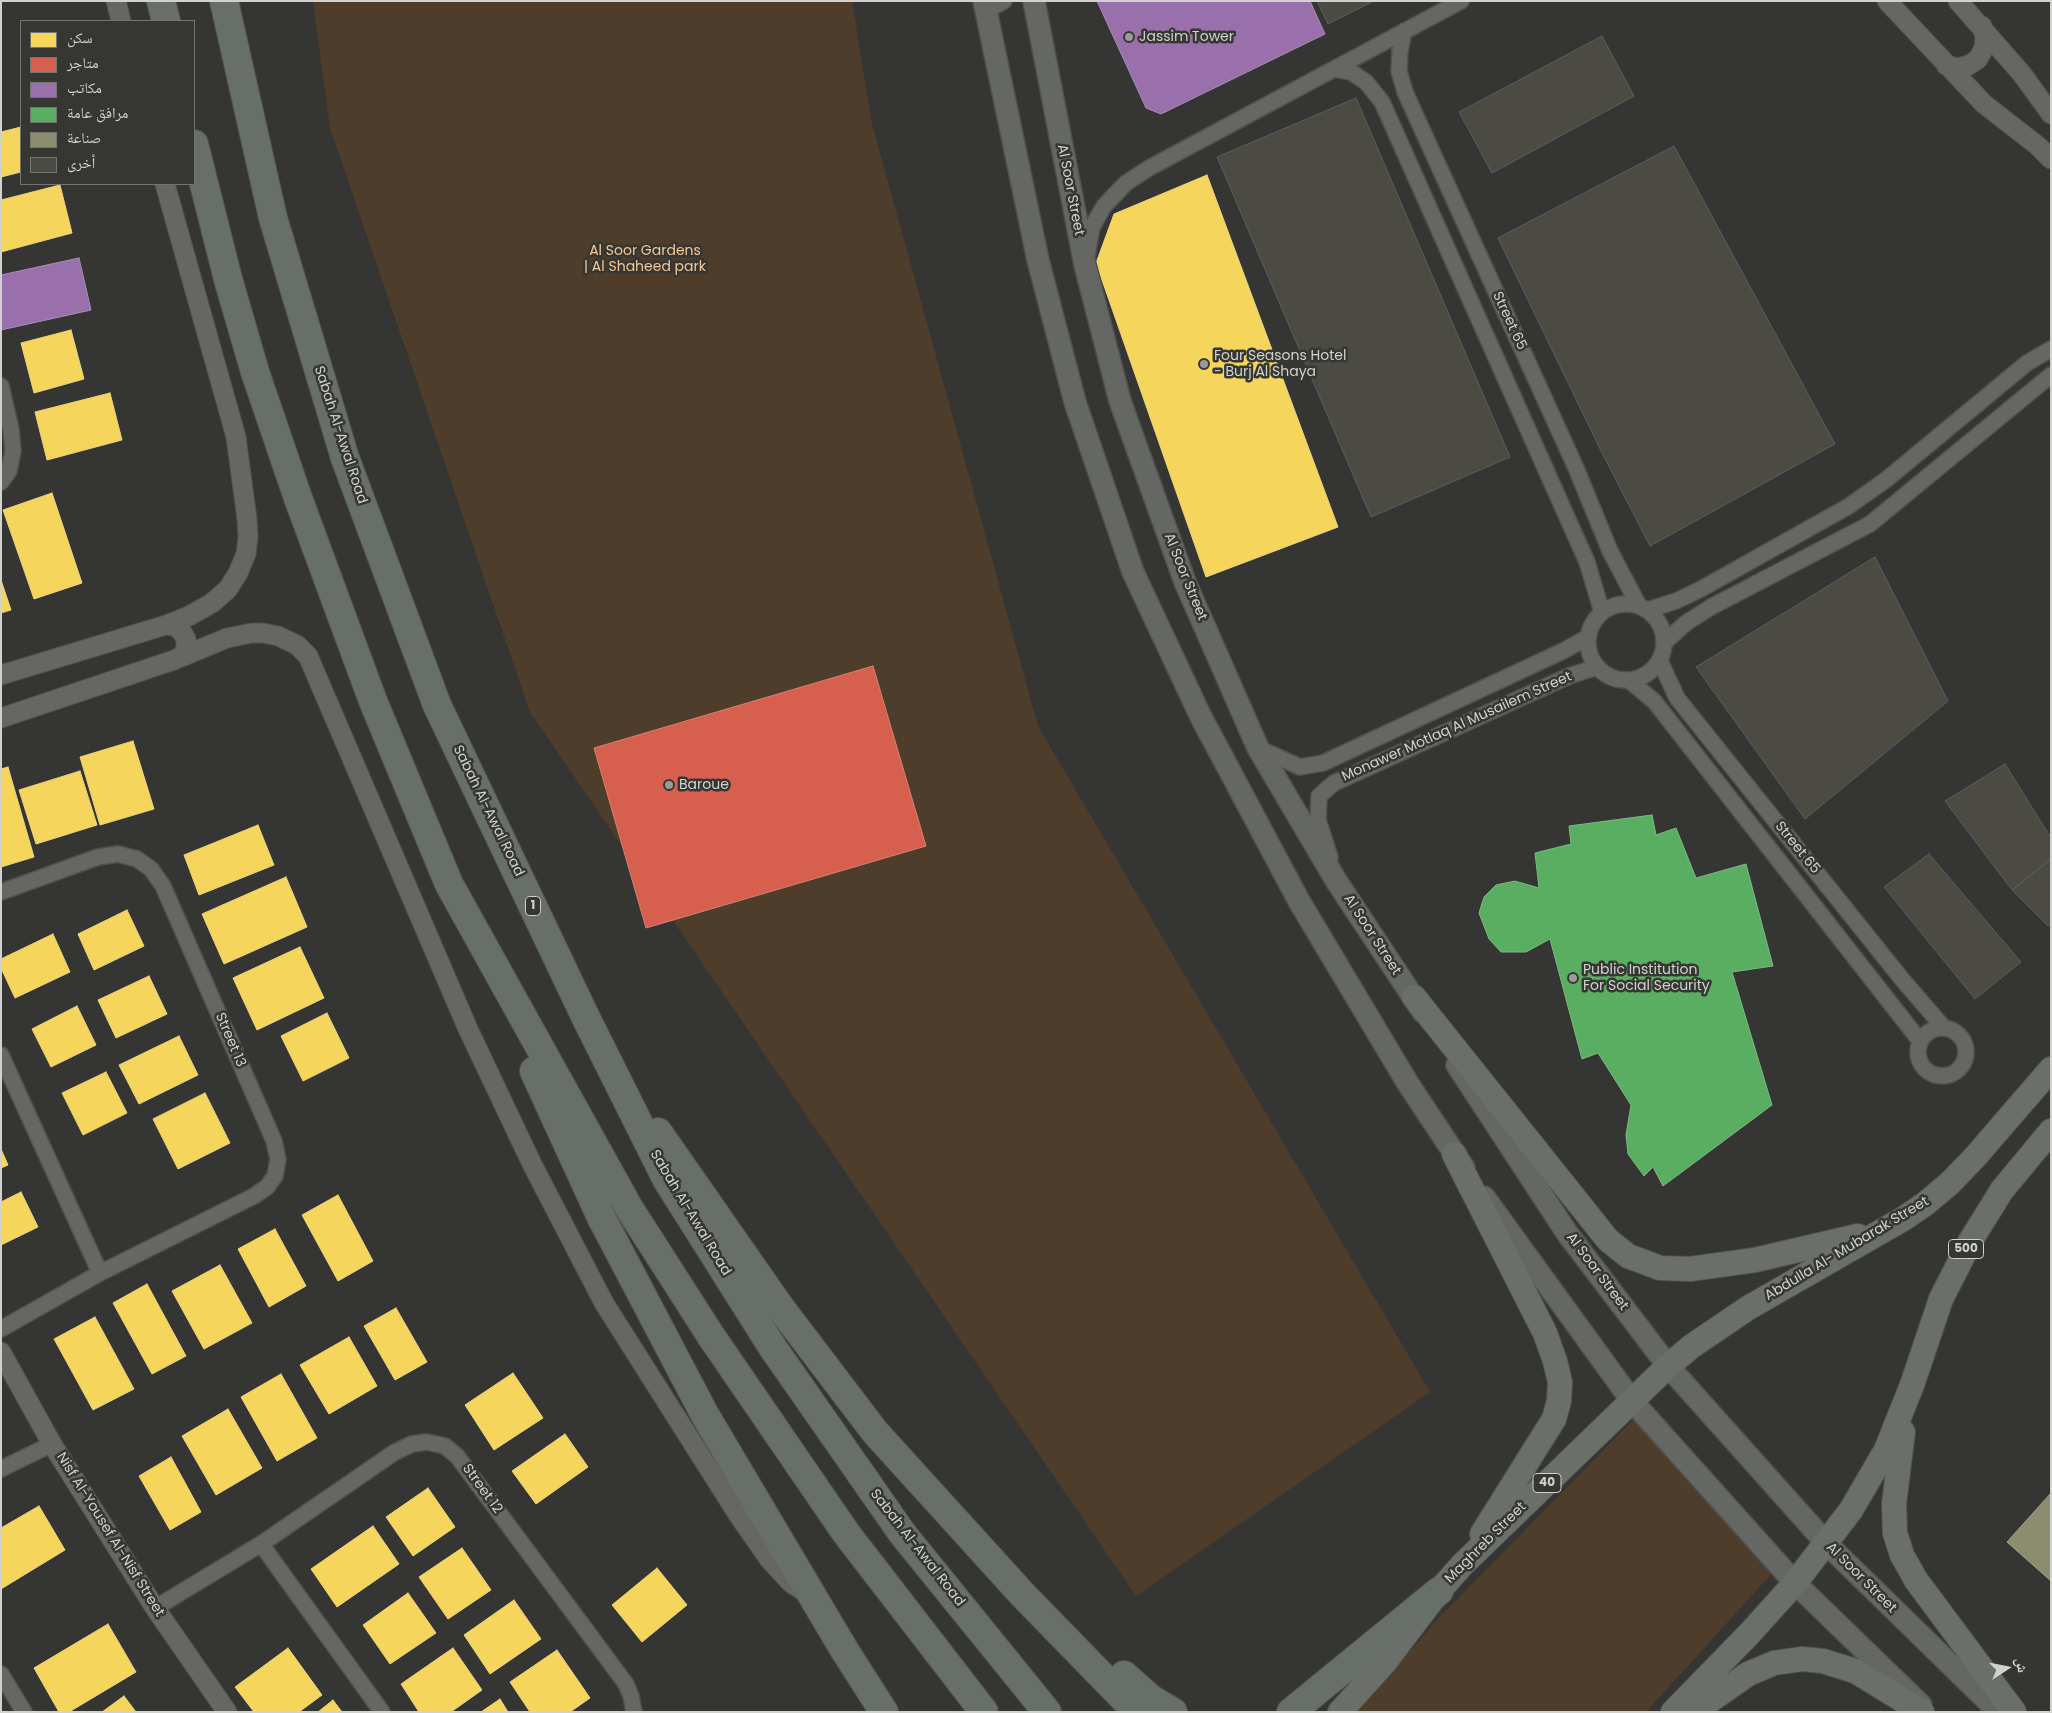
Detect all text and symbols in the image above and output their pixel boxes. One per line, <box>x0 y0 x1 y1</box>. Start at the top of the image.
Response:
legend <box>20 20 195 185</box>
text: سكن <box>67 27 93 48</box>
place label: Jassim Tower <box>1139 29 1234 45</box>
marker: Jassim Tower <box>1123 31 1135 43</box>
text: متاجر <box>67 52 99 73</box>
text: مكاتب <box>67 77 102 98</box>
text: مرافق عامة <box>67 102 128 123</box>
text: صناعة <box>67 127 101 148</box>
street label: Al Soor Street <box>1053 143 1087 237</box>
text: أخرى <box>67 152 95 173</box>
park label: Al Soor Gardens | Al Shaheed park <box>584 243 706 276</box>
street label: Street 65 <box>1488 289 1530 353</box>
place label: Four Seasons Hotel - Burj Al Shaya <box>1214 348 1346 381</box>
marker: Four Seasons Hotel - Burj Al Shaya <box>1198 358 1210 370</box>
street label: Sabah Al-Awal Road <box>310 364 370 506</box>
street label: Al Soor Street <box>1160 531 1210 623</box>
street label: Monawer Motlaq Al Musailem Street <box>1339 669 1575 785</box>
street label: Sabah Al-Awal Road <box>449 743 527 879</box>
place label: Baroue <box>679 777 729 793</box>
marker: Baroue <box>663 779 675 791</box>
street label: Street 65 <box>1771 818 1823 878</box>
street label: Al Soor Street <box>1340 892 1404 978</box>
road number: 1 <box>526 896 540 916</box>
place label: Public Institution For Social Security <box>1583 962 1710 994</box>
marker: Public Institution For Social Security <box>1567 972 1579 984</box>
street label: Street 13 <box>211 1010 249 1070</box>
street label: Sabah Al-Awal Road <box>646 1147 734 1279</box>
street label: Abdulla Al- Mubarak Street <box>1762 1193 1932 1305</box>
street label: Al Soor Street <box>1562 1230 1632 1314</box>
road number: 500 <box>1948 1240 1984 1258</box>
street label: Nisf Al-Yousef Al-Nisf Street <box>52 1450 168 1620</box>
street label: Street 12 <box>458 1461 506 1517</box>
road number: 40 <box>1533 1474 1561 1492</box>
street label: Sabah Al-Awal Road <box>866 1486 968 1610</box>
street label: Maghreb Street <box>1442 1499 1530 1587</box>
street label: Al Soor Street <box>1822 1539 1900 1617</box>
north arrow <box>1982 1643 2032 1693</box>
text: ش <box>2010 1656 2033 1674</box>

